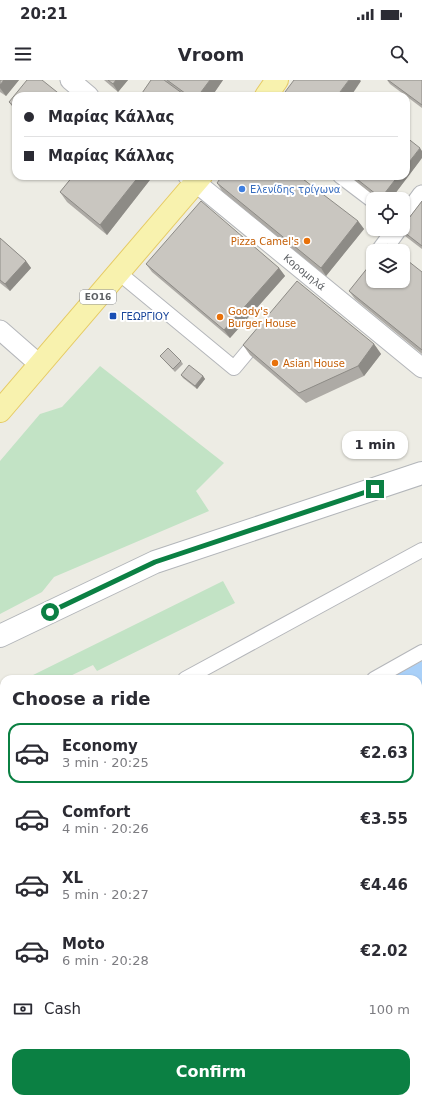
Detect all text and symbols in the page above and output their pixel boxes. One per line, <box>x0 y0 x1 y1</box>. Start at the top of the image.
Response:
text: 20:21 <box>20 5 68 23</box>
icon: menu <box>12 43 34 65</box>
icon: search <box>388 43 410 65</box>
text: Vroom <box>178 44 244 65</box>
text: Μαρίας Κάλλας <box>48 108 174 126</box>
text: Μαρίας Κάλλας <box>48 147 174 165</box>
marker: Ελενίδης τρίγωνα <box>237 184 247 194</box>
place label: Ελενίδης τρίγωνα <box>250 184 341 195</box>
map controls <box>366 192 410 288</box>
button: locate <box>366 192 410 236</box>
place label: Pizza Camel's <box>231 236 299 247</box>
marker: Pizza Camel's <box>302 236 312 246</box>
button: layers <box>366 244 410 288</box>
street label: Κορομηλά <box>281 252 328 293</box>
road number: ΕΟ16 <box>80 290 116 304</box>
place label: Goody's Burger House <box>228 306 296 329</box>
marker: ΓΕΩΡΓΙΟΥ <box>108 311 118 321</box>
place label: ΓΕΩΡΓΙΟΥ <box>121 311 170 322</box>
marker: Goody's Burger House <box>215 312 225 322</box>
marker: Asian House <box>270 358 280 368</box>
place label: Asian House <box>283 358 345 369</box>
callout: 1 min <box>342 431 408 459</box>
text: 1 min <box>355 437 395 452</box>
route end <box>366 480 384 498</box>
route start <box>41 603 59 621</box>
text: Choose a ride <box>12 688 151 709</box>
icon: car <box>14 735 50 771</box>
text: Economy <box>62 737 138 755</box>
text: €2.63 <box>361 744 408 762</box>
text: 3 min · 20:25 <box>62 755 149 770</box>
icon: car <box>14 801 50 837</box>
text: Comfort <box>62 803 130 821</box>
text: €3.55 <box>361 810 408 828</box>
text: 4 min · 20:26 <box>62 821 149 836</box>
icon: car <box>14 867 50 903</box>
text: XL <box>62 869 83 887</box>
text: €4.46 <box>361 876 408 894</box>
text: 5 min · 20:27 <box>62 887 149 902</box>
icon: car <box>14 933 50 969</box>
text: Moto <box>62 935 105 953</box>
text: €2.02 <box>361 942 408 960</box>
text: 6 min · 20:28 <box>62 953 149 968</box>
icon: cash <box>12 998 34 1020</box>
text: Cash <box>44 1000 81 1018</box>
text: 100 m <box>368 1002 410 1017</box>
button: Confirm <box>12 1049 410 1095</box>

